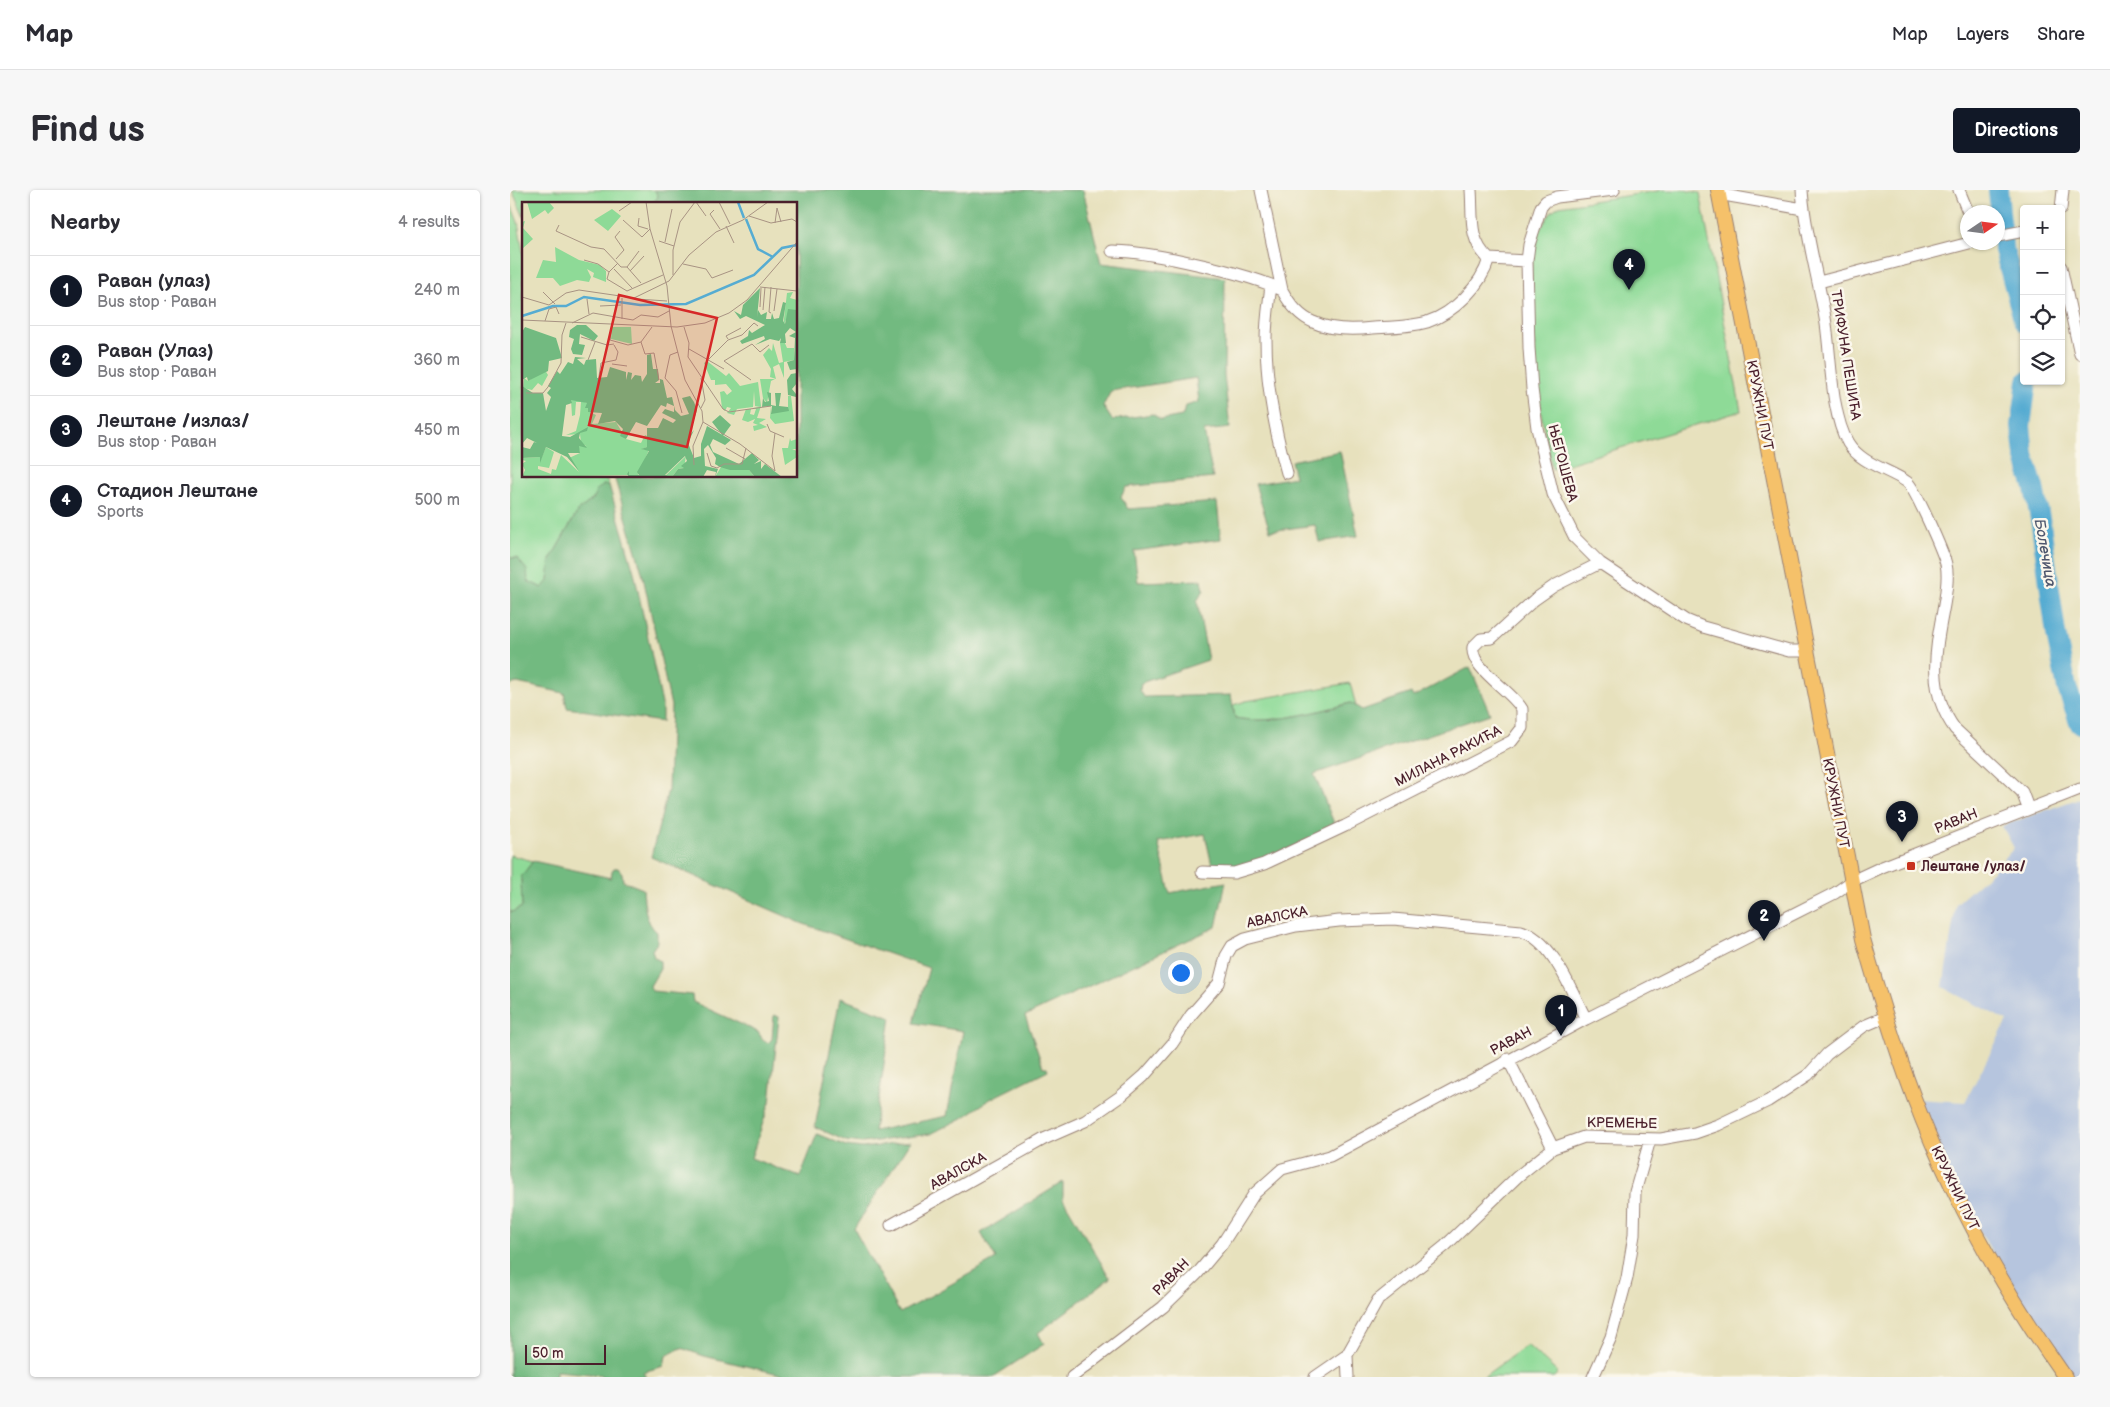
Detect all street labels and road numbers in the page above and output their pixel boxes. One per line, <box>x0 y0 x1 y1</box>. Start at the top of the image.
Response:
street label: ТРИФУНА ПЕШИЋА <box>1827 289 1865 422</box>
street label: КРУЖНИ ПУТ <box>1743 358 1777 452</box>
street label: ЊЕГОШЕВА <box>1544 422 1582 504</box>
street label: МИЛАНА РАКИЋА <box>1392 722 1505 790</box>
street label: КРУЖНИ ПУТ <box>1819 756 1853 850</box>
street label: РАВАН <box>1932 805 1980 837</box>
street label: АВАЛСКА <box>1244 902 1309 932</box>
street label: РАВАН <box>1487 1023 1535 1059</box>
street label: КРЕМЕЊЕ <box>1587 1114 1657 1132</box>
street label: КРУЖНИ ПУТ <box>1927 1143 1983 1234</box>
street label: АВАЛСКА <box>926 1148 990 1194</box>
street label: РАВАН <box>1149 1255 1193 1299</box>

